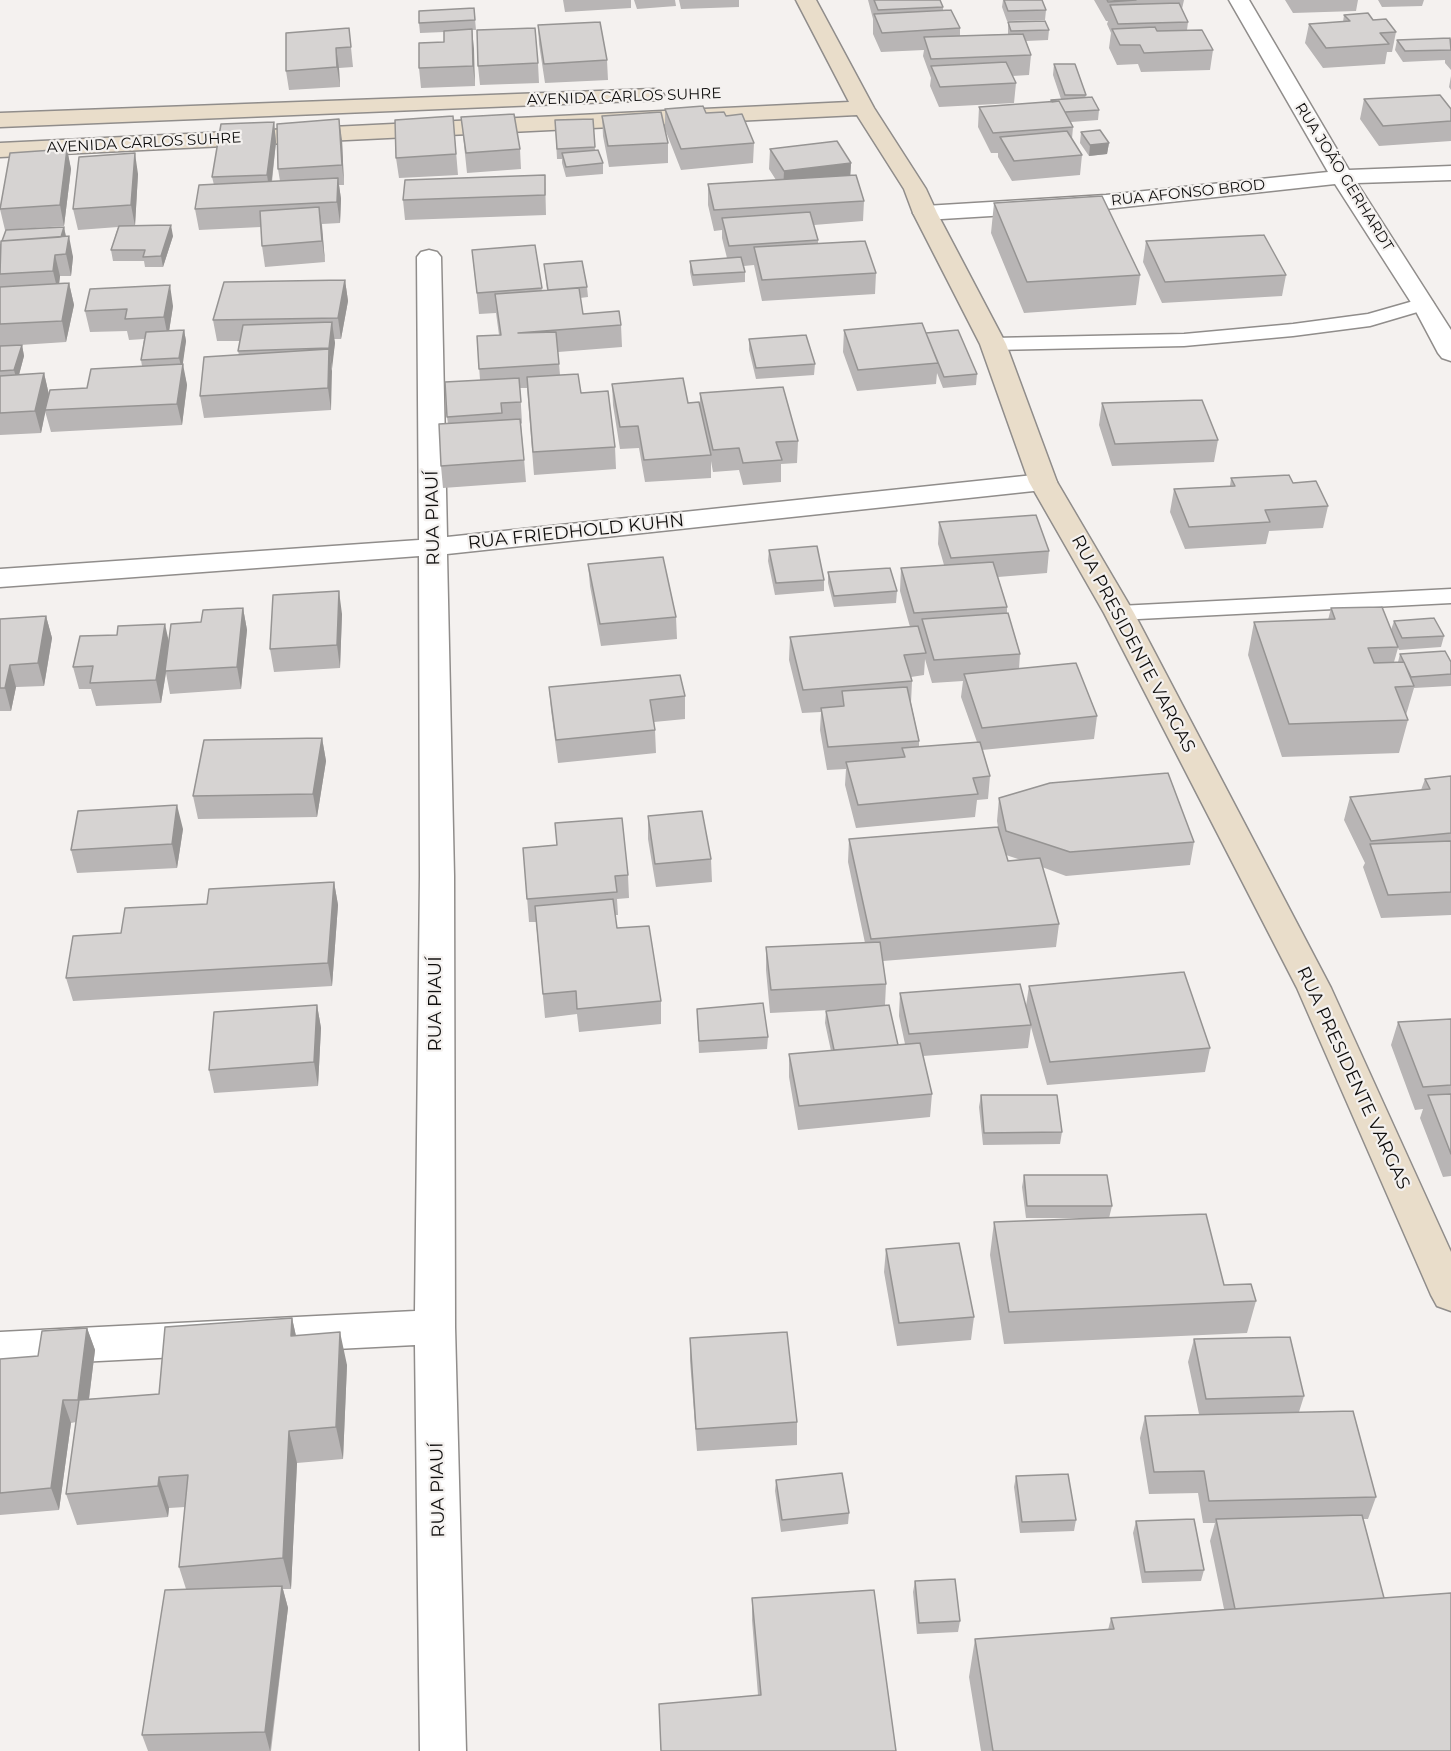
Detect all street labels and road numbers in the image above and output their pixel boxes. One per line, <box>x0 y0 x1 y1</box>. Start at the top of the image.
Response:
street label: AVENIDA CARLOS SUHRE <box>526 85 722 109</box>
street label: RUA JOÃO GERHARDT <box>1291 100 1397 254</box>
street label: AVENIDA CARLOS SUHRE <box>46 129 242 157</box>
street label: RUA AFONSO BROD <box>1110 176 1266 210</box>
street label: RUA PIAUÍ <box>421 470 445 566</box>
street label: RUA FRIEDHOLD KUHN <box>467 510 685 554</box>
street label: RUA PRESIDENTE VARGAS <box>1066 532 1200 756</box>
street label: RUA PIAUÍ <box>425 956 447 1052</box>
street label: RUA PRESIDENTE VARGAS <box>1292 963 1414 1193</box>
street label: RUA PIAUÍ <box>426 1442 450 1538</box>

